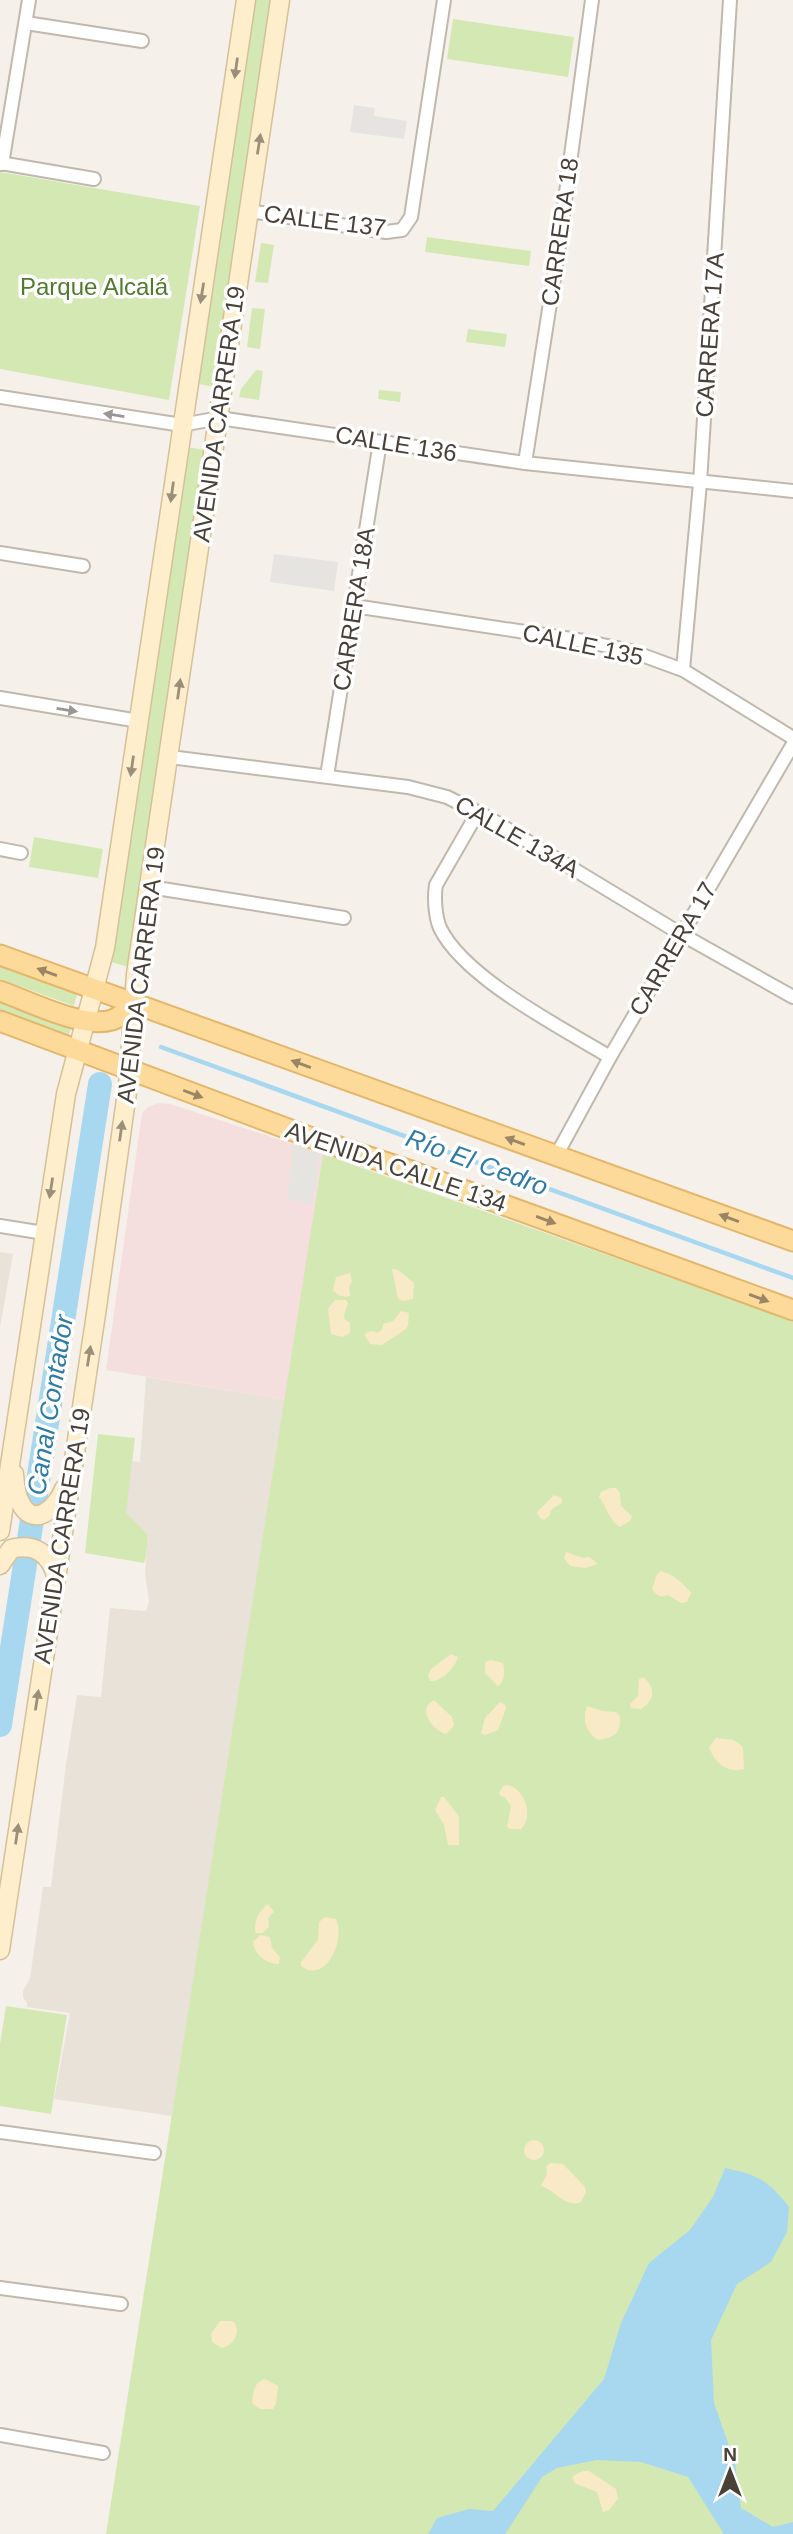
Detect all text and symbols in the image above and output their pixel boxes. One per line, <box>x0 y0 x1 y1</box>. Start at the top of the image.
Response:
one-way arrow <box>231 57 242 79</box>
one-way arrow <box>253 133 264 155</box>
street label: CARRERA 18 <box>536 156 583 308</box>
street label: CALLE 137 <box>262 200 388 241</box>
street label: CARRERA 17A <box>690 252 729 418</box>
park label: Parque Alcalá <box>20 273 169 300</box>
one-way arrow <box>196 282 207 304</box>
street label: AVENIDA CARRERA 19 <box>187 284 250 544</box>
one-way arrow <box>103 409 125 420</box>
street label: CALLE 136 <box>333 421 459 466</box>
one-way arrow <box>166 482 177 504</box>
street label: CARRERA 18A <box>327 525 380 693</box>
street label: CALLE 135 <box>520 619 646 670</box>
one-way arrow <box>174 678 185 700</box>
one-way arrow <box>56 705 78 716</box>
one-way arrow <box>126 755 137 777</box>
street label: CALLE 134A <box>450 790 584 883</box>
street label: AVENIDA CARRERA 19 <box>111 845 170 1105</box>
street label: CARRERA 17 <box>624 877 722 1020</box>
one-way arrow <box>37 966 58 977</box>
one-way arrow <box>290 1058 311 1069</box>
one-way arrow <box>183 1089 204 1100</box>
street label: AVENIDA CALLE 134 <box>282 1116 510 1217</box>
one-way arrow <box>116 1120 127 1142</box>
water label: Río El Cedro <box>402 1122 552 1202</box>
one-way arrow <box>504 1135 525 1146</box>
one-way arrow <box>45 1177 56 1199</box>
one-way arrow <box>718 1212 739 1223</box>
one-way arrow <box>535 1215 556 1226</box>
one-way arrow <box>749 1293 770 1304</box>
water label: Canal Contador <box>21 1311 79 1497</box>
one-way arrow <box>84 1345 95 1367</box>
street label: AVENIDA CARRERA 19 <box>28 1406 95 1666</box>
one-way arrow <box>32 1689 43 1711</box>
one-way arrow <box>12 1823 23 1845</box>
north arrow <box>695 2436 765 2506</box>
text: N <box>723 2444 737 2465</box>

